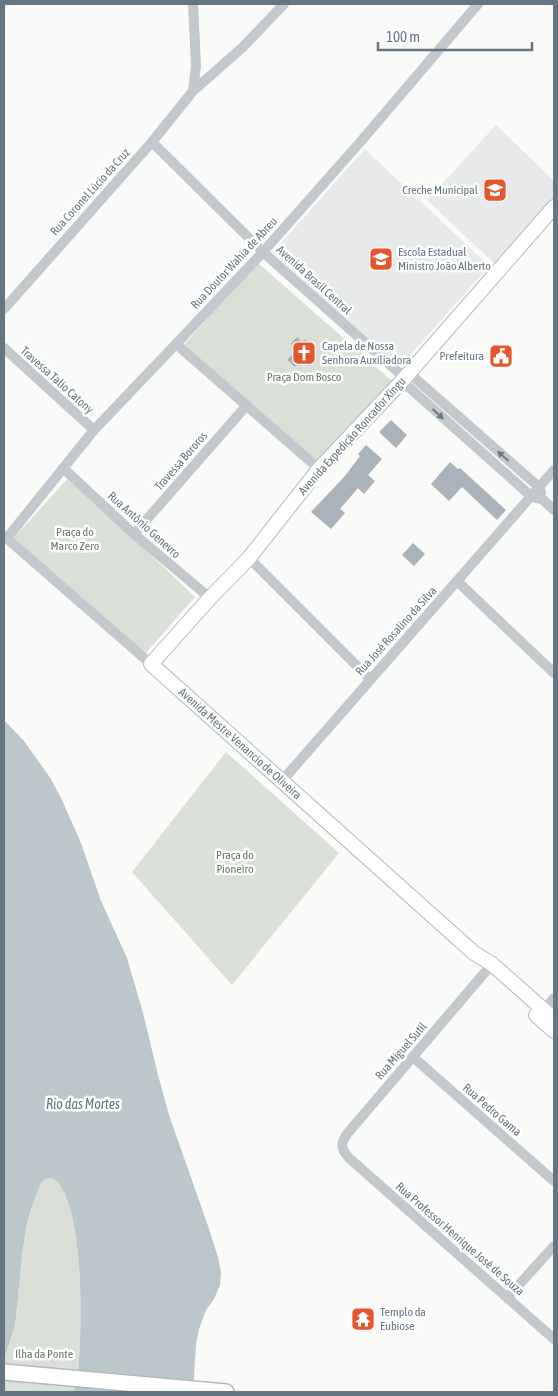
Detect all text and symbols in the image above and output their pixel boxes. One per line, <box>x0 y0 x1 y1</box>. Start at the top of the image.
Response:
scale bar <box>378 20 532 52</box>
text: 100 m <box>386 28 420 45</box>
street label: Rua Coronel Lúcio da Cruz <box>47 145 133 238</box>
school or university icon: Creche Municipal <box>482 177 508 203</box>
place label: Creche Municipal <box>402 183 479 197</box>
street label: Rua Doutor Wahia de Abreu <box>188 214 280 312</box>
street label: Avenida Brasil Central <box>274 243 355 318</box>
place label: Escola Estadual Ministro João Alberto <box>398 245 491 273</box>
school or university icon: Escola Estadual Ministro João Alberto <box>368 246 394 272</box>
place label: Capela de Nossa Senhora Auxiliadora <box>322 339 411 367</box>
church icon: Capela de Nossa Senhora Auxiliadora <box>291 340 317 366</box>
public building icon: Prefeitura <box>488 343 514 369</box>
street label: Travessa Talio Catony <box>18 344 96 416</box>
place label: Prefeitura <box>439 349 484 363</box>
park label: Praça Dom Bosco <box>267 370 342 384</box>
street label: Avenida Expedição Roncador Xingu <box>295 374 409 498</box>
one-way arrow <box>431 408 444 419</box>
street label: Travessa Bororos <box>152 429 210 493</box>
one-way arrow <box>497 450 510 461</box>
street label: Rua Antônio Genevro <box>105 489 183 561</box>
park label: Praça do Marco Zero <box>51 525 100 553</box>
street label: Rua José Rosalino da Silva <box>352 584 440 678</box>
street label: Avenida Mestre Venancio de Oliveira <box>176 685 304 802</box>
park label: Praça do Pioneiro <box>216 848 254 876</box>
street label: Rua Miguel Sutil <box>372 1019 430 1082</box>
street label: Rua Pedro Gama <box>460 1081 524 1139</box>
water label: Rio das Mortes <box>46 1096 120 1112</box>
street label: Rua Professor Henrique José de Souza <box>393 1180 527 1298</box>
place label: Templo da Eubiose <box>380 1305 426 1333</box>
temple icon: Templo da Eubiose <box>350 1306 376 1332</box>
park label: Ilha da Ponte <box>15 1347 73 1361</box>

